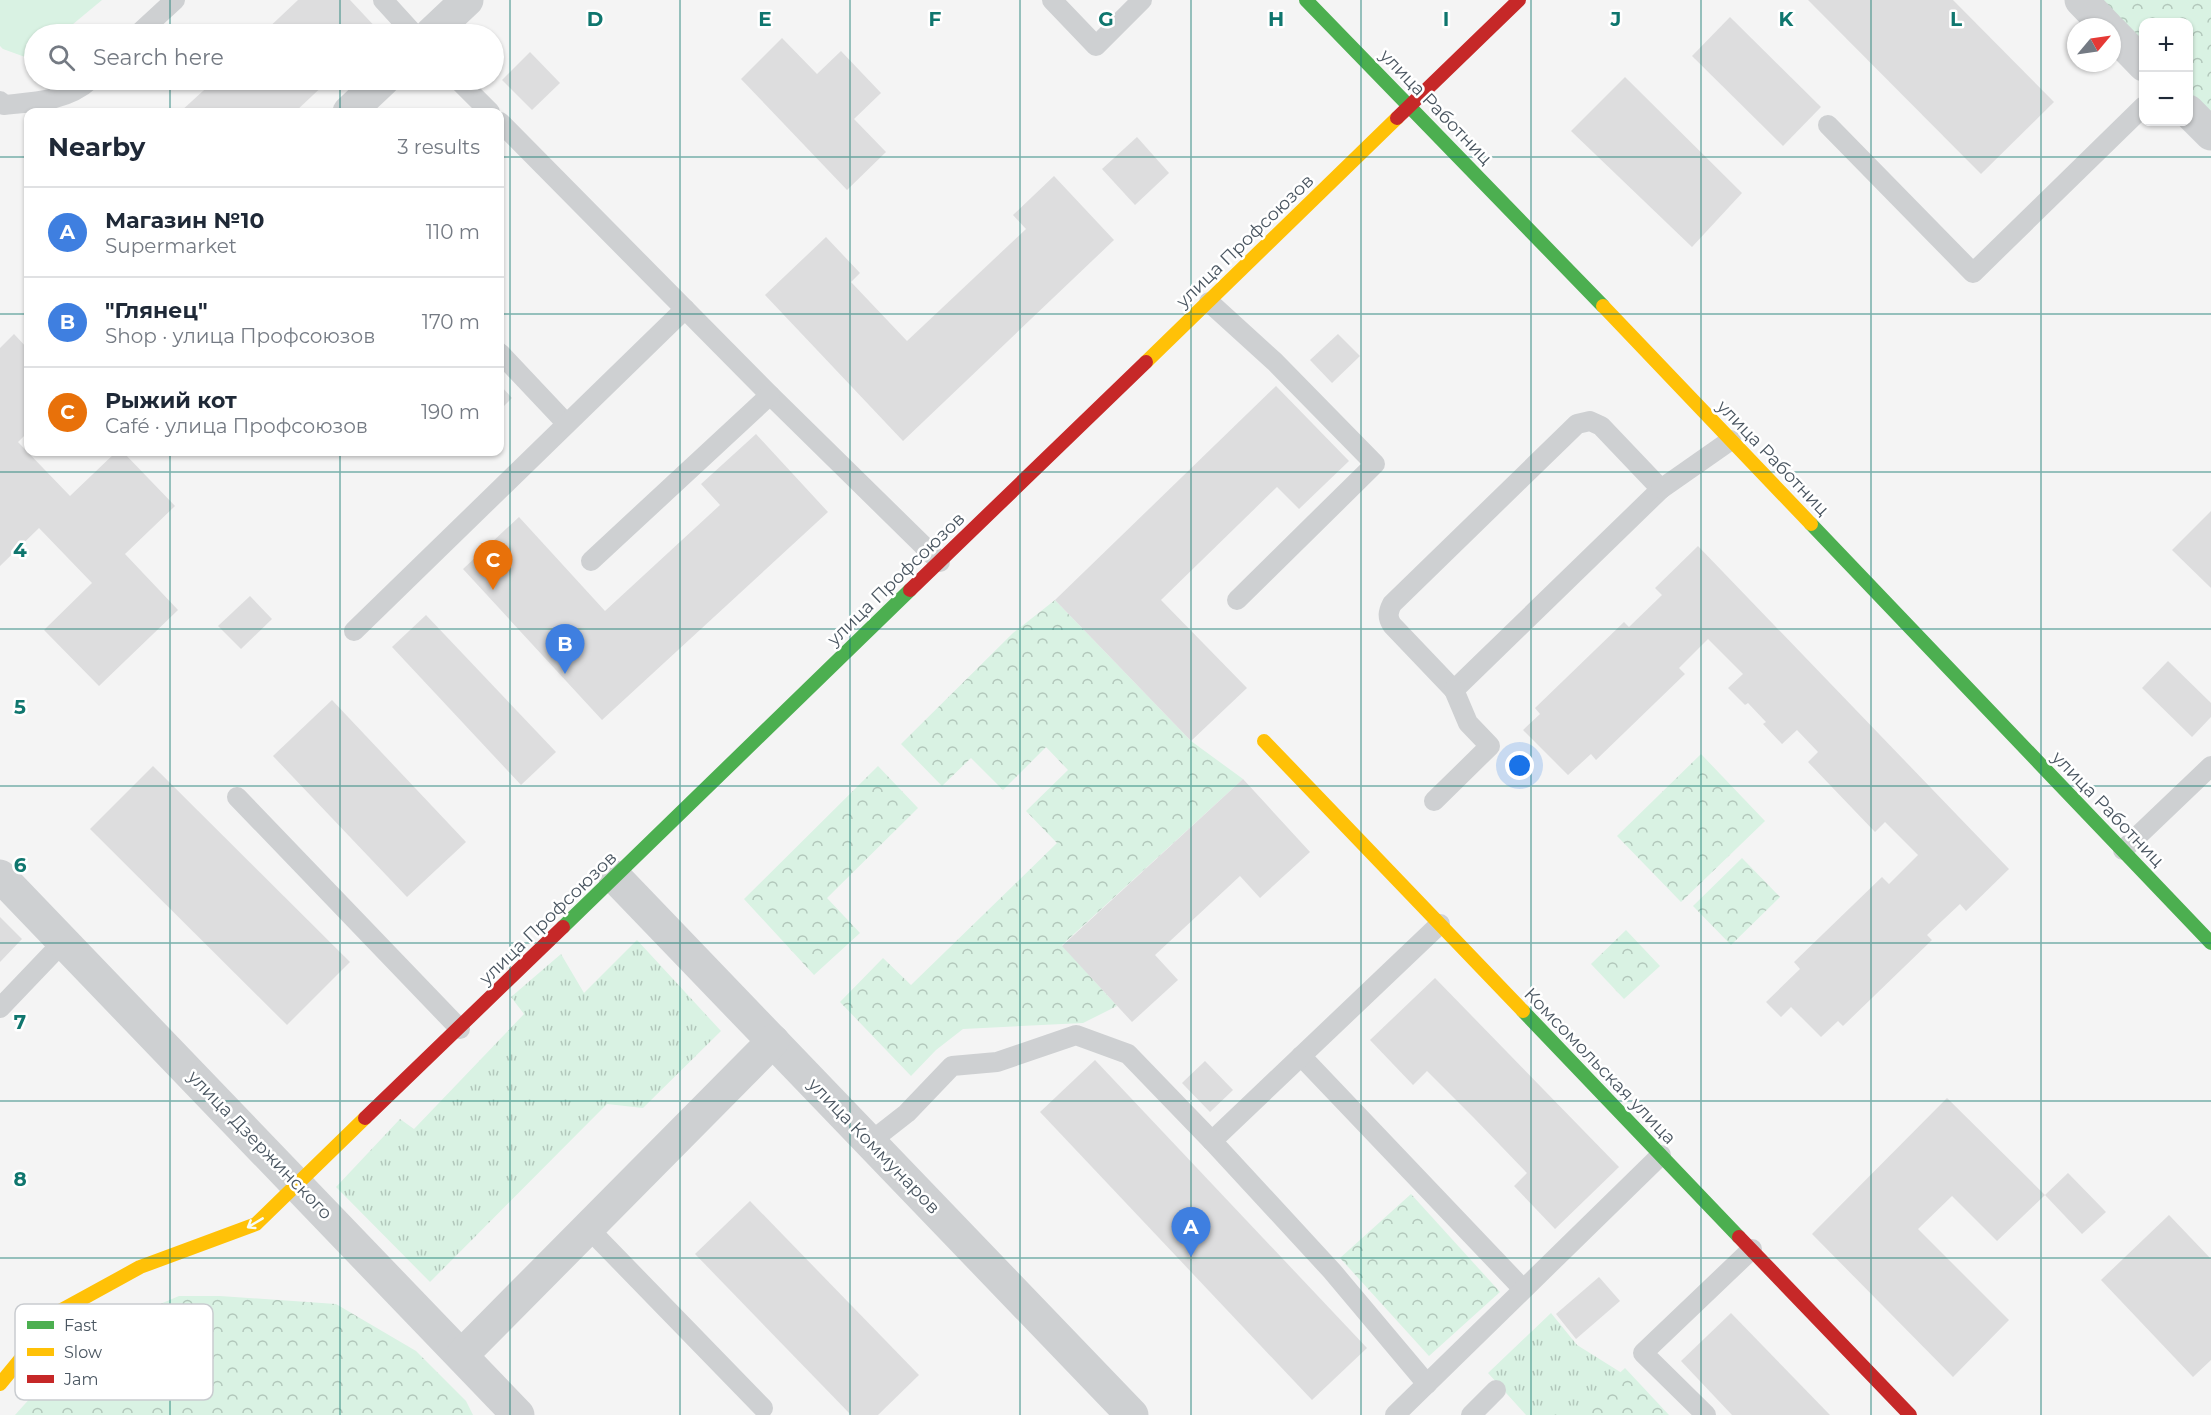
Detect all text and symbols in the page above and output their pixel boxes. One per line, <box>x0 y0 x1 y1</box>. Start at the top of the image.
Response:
text: D <box>587 7 603 31</box>
text: E <box>758 7 772 31</box>
text: F <box>929 7 942 31</box>
text: G <box>1098 7 1114 31</box>
text: H <box>1268 7 1284 31</box>
text: I <box>1443 7 1449 31</box>
text: J <box>1610 7 1621 31</box>
text: K <box>1779 7 1795 31</box>
text: L <box>1950 7 1962 31</box>
north arrow <box>2067 18 2121 72</box>
map controls <box>2139 18 2193 126</box>
button: + <box>2139 18 2193 72</box>
search box <box>24 24 504 90</box>
icon: search <box>45 41 78 74</box>
text: Search here <box>93 44 224 71</box>
street label: улица Работниц <box>1375 44 1497 169</box>
button: − <box>2139 72 2193 126</box>
text: Nearby <box>48 131 145 163</box>
text: 3 results <box>397 135 480 159</box>
street label: улица Профсоюзов <box>1171 170 1318 313</box>
text: Магазин №10 <box>105 207 264 234</box>
text: A <box>60 220 75 244</box>
text: 110 m <box>426 220 480 244</box>
text: Supermarket <box>105 234 237 258</box>
text: "Глянец" <box>105 297 208 324</box>
text: B <box>60 310 75 334</box>
text: 170 m <box>422 310 480 334</box>
text: Shop · улица Профсоюзов <box>105 324 375 348</box>
text: Рыжий кот <box>105 387 237 414</box>
street label: улица Работниц <box>1712 395 1834 520</box>
text: C <box>60 400 75 424</box>
text: 190 m <box>421 400 480 424</box>
text: Café · улица Профсоюзов <box>105 414 368 438</box>
street label: улица Профсоюзов <box>822 508 969 651</box>
text: 4 <box>13 538 27 562</box>
pin: C <box>474 540 512 590</box>
pin: B <box>546 624 584 674</box>
text: 5 <box>14 695 26 719</box>
street label: улица Работниц <box>2047 746 2169 871</box>
your location <box>1505 751 1534 780</box>
street label: улица Профсоюзов <box>474 847 621 990</box>
text: 6 <box>14 853 27 877</box>
street label: Комсомольская улица <box>1519 983 1681 1149</box>
text: 7 <box>14 1010 26 1034</box>
street label: улица Дзержинского <box>182 1065 337 1224</box>
street label: улица Коммунаров <box>803 1073 945 1218</box>
text: 8 <box>13 1167 27 1191</box>
pin: A <box>1172 1208 1210 1257</box>
one-way arrow <box>246 1216 263 1229</box>
legend <box>15 1304 213 1400</box>
text: Fast <box>64 1316 98 1335</box>
text: Slow <box>64 1343 102 1362</box>
text: Jam <box>63 1370 98 1389</box>

